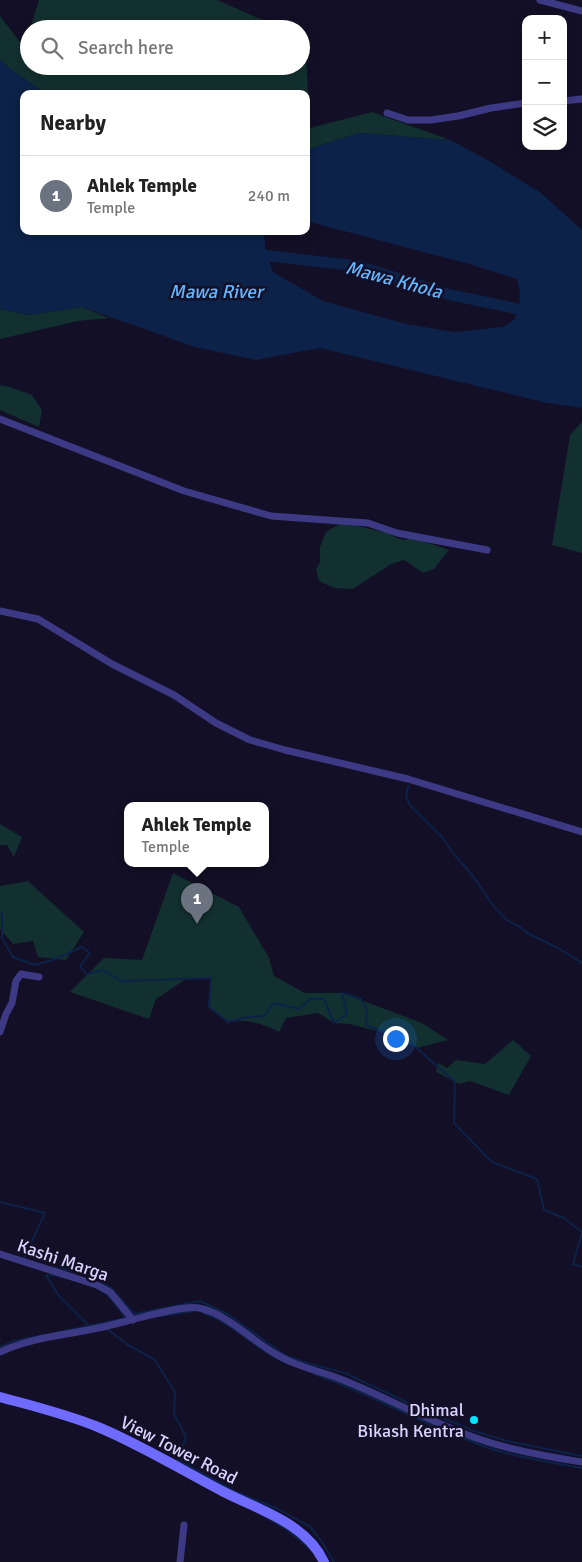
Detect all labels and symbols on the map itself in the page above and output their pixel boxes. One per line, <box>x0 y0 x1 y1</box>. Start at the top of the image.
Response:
water label: Mawa Khola <box>343 256 446 305</box>
water label: Mawa River <box>169 280 266 304</box>
pin: 1 <box>181 883 213 924</box>
your location <box>383 1026 409 1052</box>
street label: Kashi Marga <box>14 1234 112 1286</box>
place label: Dhimal Bikash Kentra <box>357 1399 464 1442</box>
street label: View Tower Road <box>117 1411 241 1489</box>
marker: Dhimal Bikash Kentra <box>468 1414 480 1426</box>

